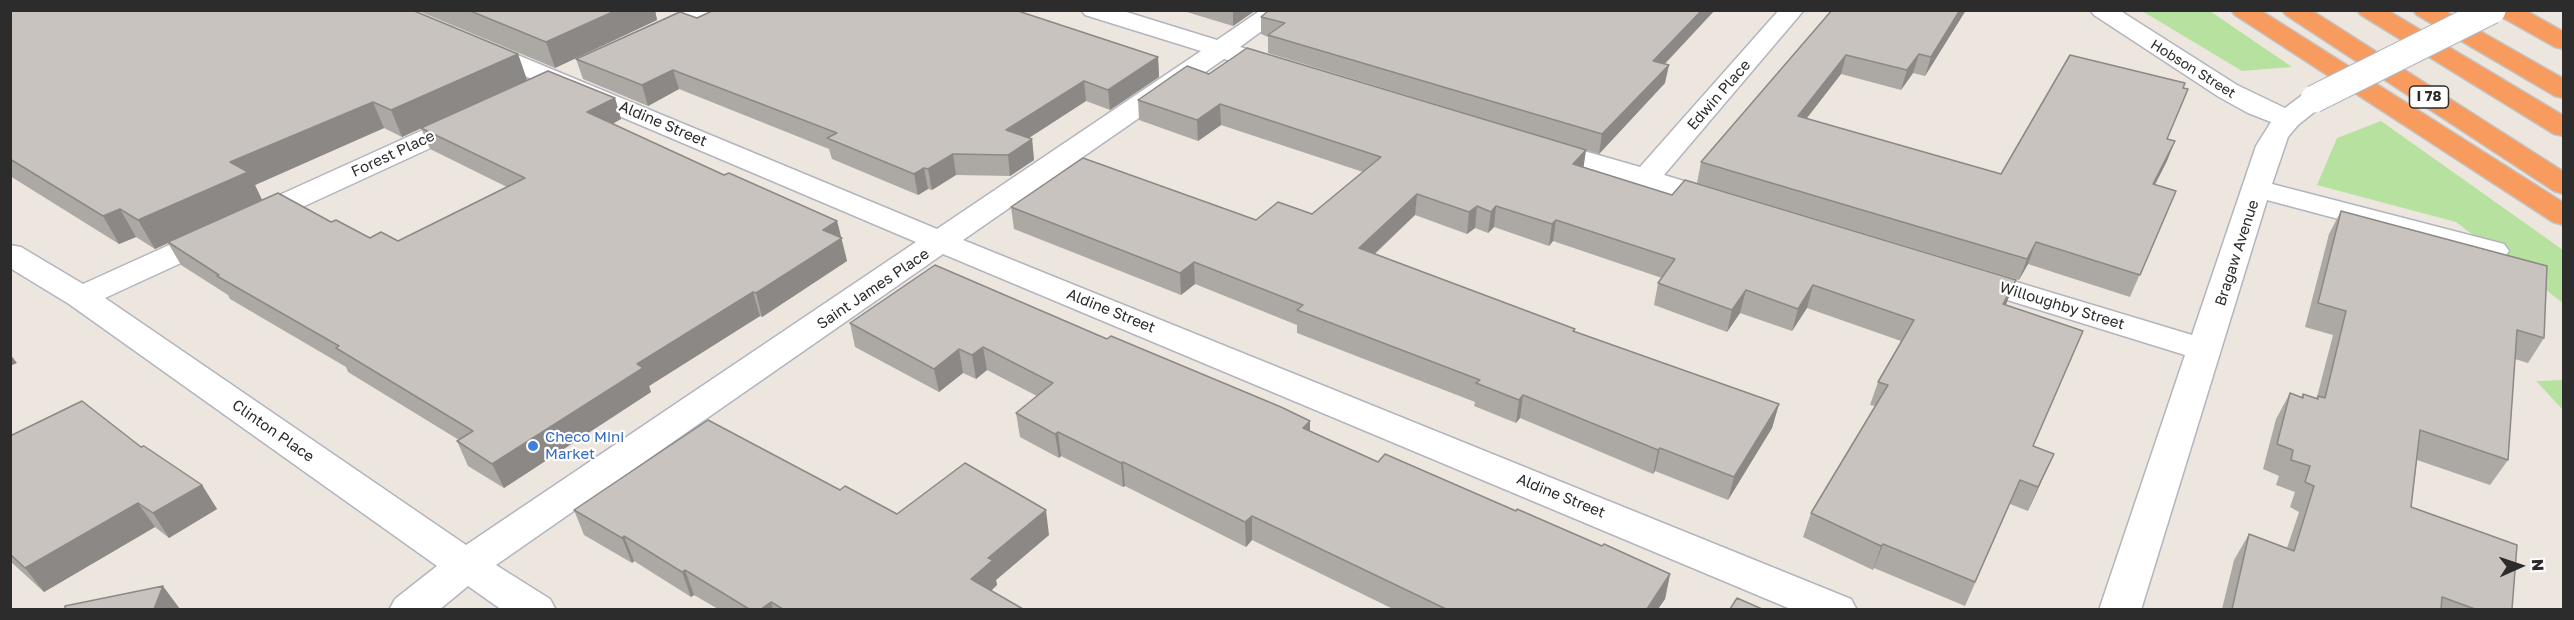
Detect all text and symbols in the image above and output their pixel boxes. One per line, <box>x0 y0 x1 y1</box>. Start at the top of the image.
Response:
street label: Hobson Street <box>2147 36 2239 102</box>
street label: Edwin Place <box>1684 56 1754 134</box>
road number: I 78 <box>2410 86 2448 108</box>
street label: Aldine Street <box>616 97 710 151</box>
street label: Forest Place <box>348 127 438 181</box>
street label: Bragaw Avenue <box>2211 198 2263 308</box>
street label: Saint James Place <box>814 245 932 333</box>
street label: Willoughby Street <box>1997 278 2127 334</box>
street label: Aldine Street <box>1064 285 1158 337</box>
street label: Clinton Place <box>229 396 317 466</box>
place label: Checo Mini Market <box>545 428 624 463</box>
marker: Checo Mini Market <box>526 439 540 453</box>
street label: Aldine Street <box>1514 470 1608 522</box>
north arrow <box>2490 536 2550 596</box>
text: N <box>2528 558 2548 572</box>

